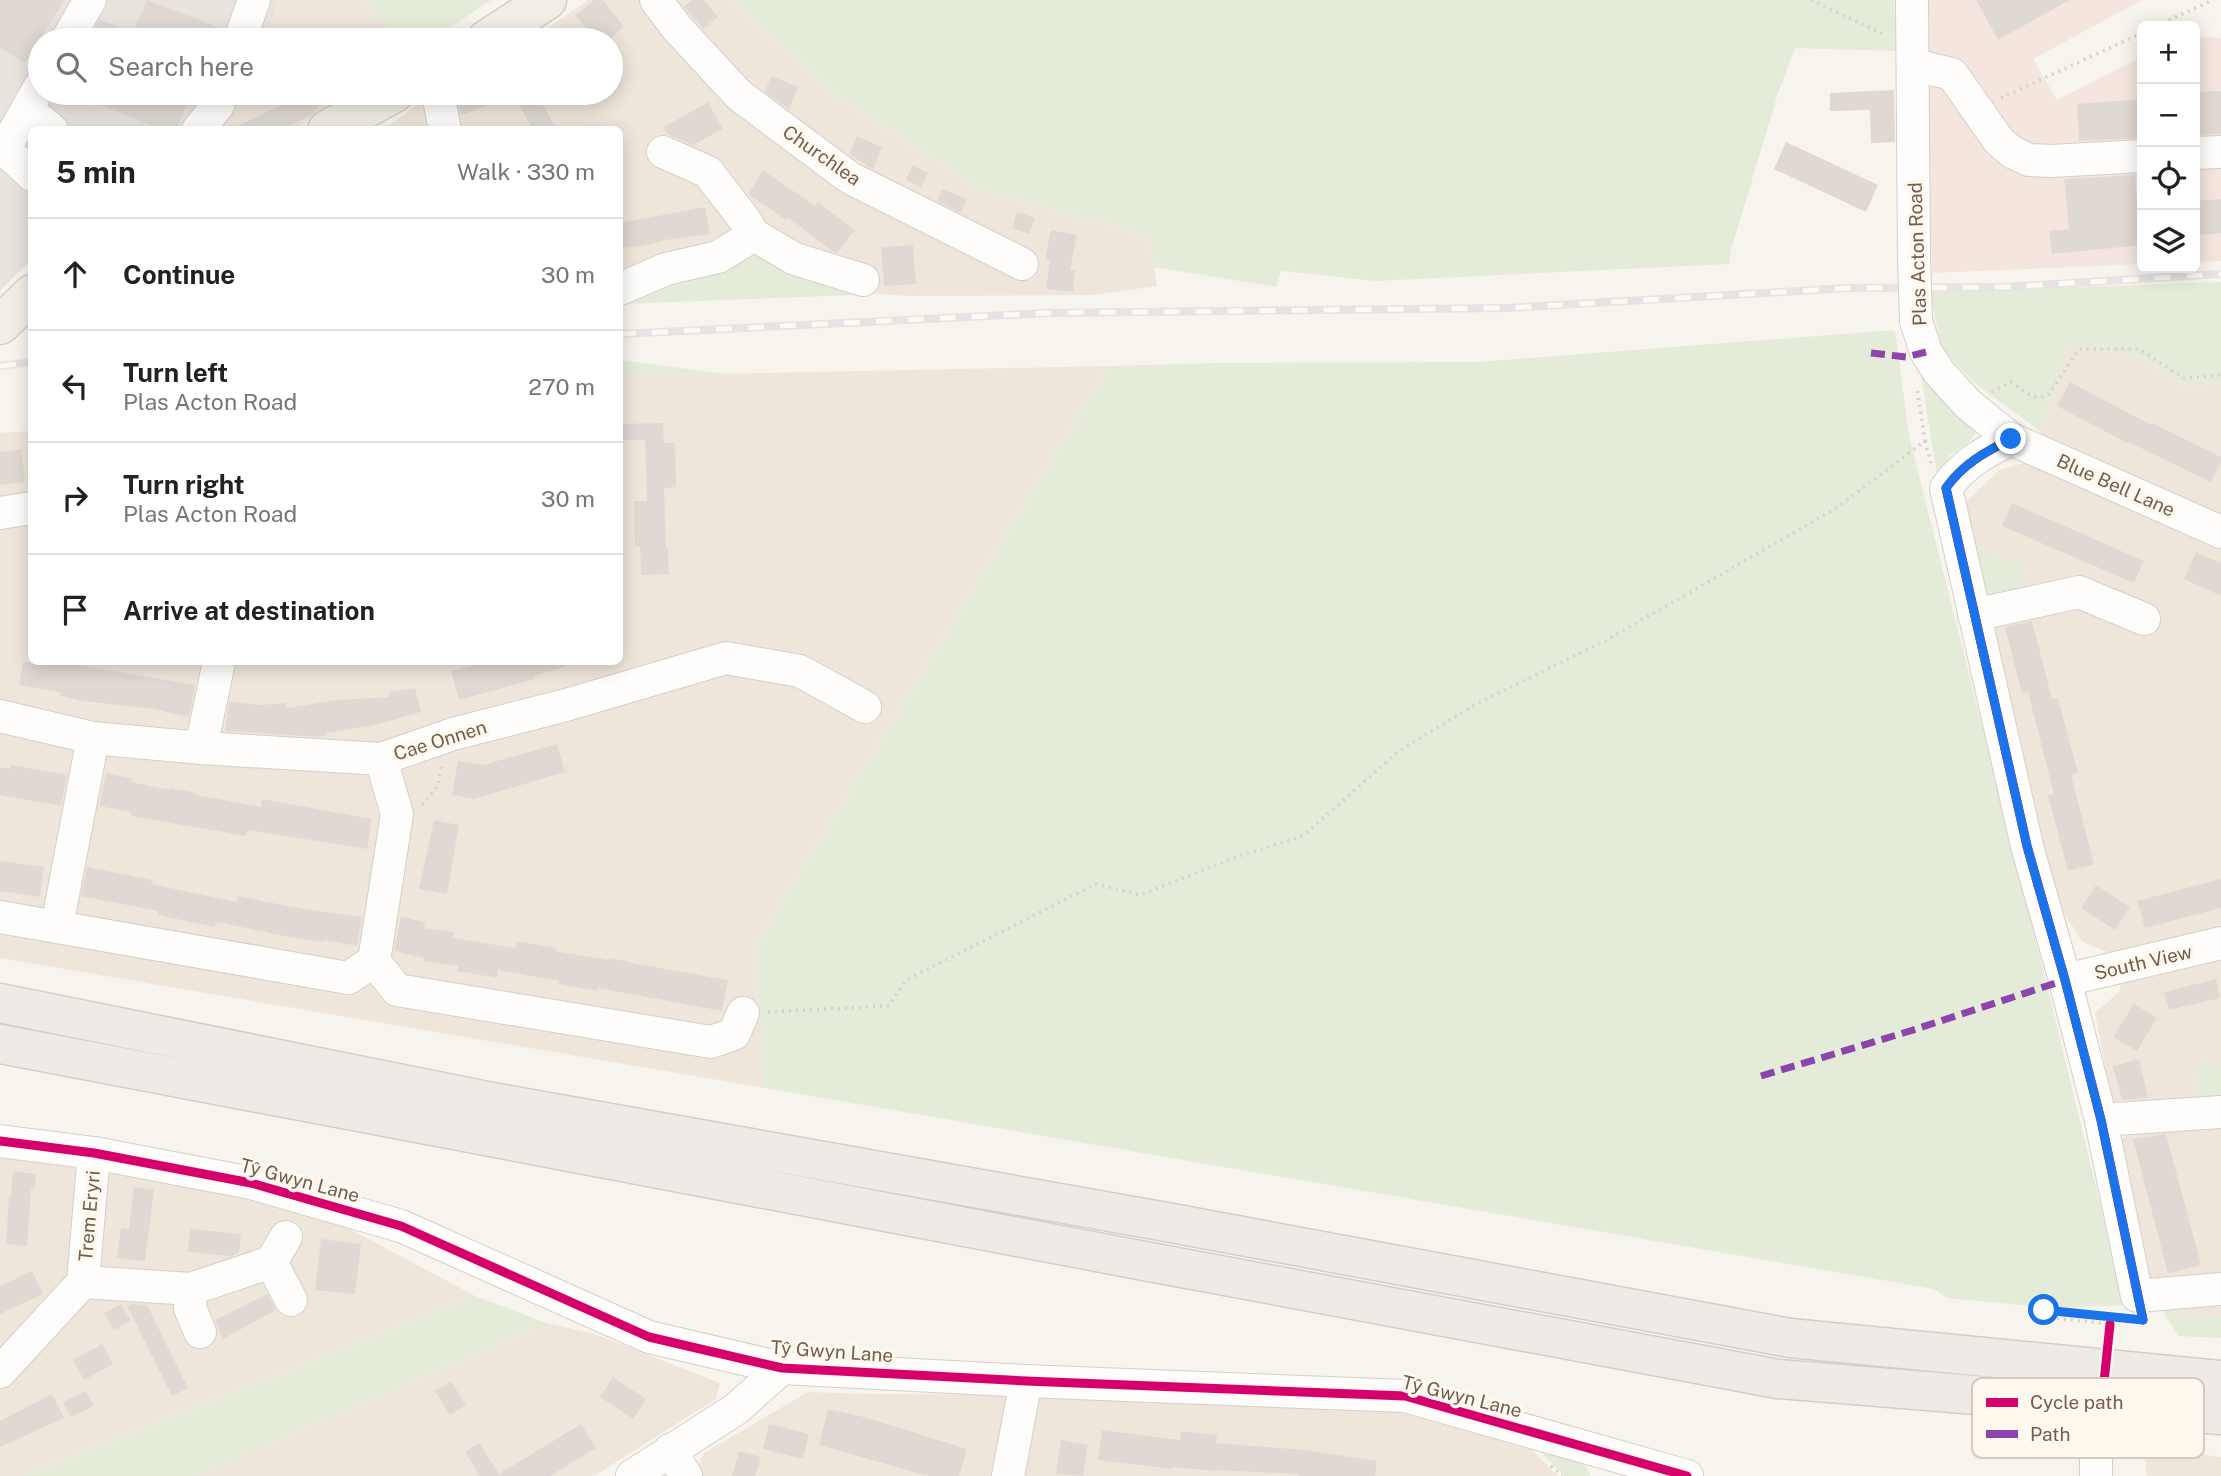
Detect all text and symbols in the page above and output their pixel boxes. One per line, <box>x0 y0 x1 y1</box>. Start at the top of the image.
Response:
map controls <box>2137 21 2200 273</box>
button: + <box>2137 21 2200 84</box>
search box <box>28 28 623 105</box>
icon: search <box>52 48 90 86</box>
text: Search here <box>108 51 254 82</box>
button: − <box>2137 84 2200 147</box>
street label: Churchlea <box>779 120 865 190</box>
button: locate <box>2137 147 2200 210</box>
text: 5 min <box>56 154 136 190</box>
text: Walk · 330 m <box>457 158 595 185</box>
street label: Plas Acton Road <box>1903 182 1931 326</box>
button: layers <box>2137 210 2200 273</box>
icon: ahead <box>56 255 94 293</box>
text: Continue <box>123 259 235 290</box>
text: 30 m <box>541 261 595 288</box>
text: Turn left <box>123 357 228 388</box>
icon: left <box>56 367 94 405</box>
text: 270 m <box>528 373 595 400</box>
text: Plas Acton Road <box>123 388 297 415</box>
route end <box>1995 423 2026 454</box>
street label: Blue Bell Lane <box>2054 449 2178 521</box>
text: Turn right <box>123 469 245 500</box>
icon: right <box>56 479 94 517</box>
text: 30 m <box>541 485 595 512</box>
text: Plas Acton Road <box>123 500 297 527</box>
icon: arrive <box>56 591 94 629</box>
text: Arrive at destination <box>123 595 375 626</box>
street label: Cae Onnen <box>391 715 489 765</box>
street label: South View <box>2092 940 2194 984</box>
street label: Tŷ Gwyn Lane <box>238 1153 362 1207</box>
street label: Trem Eryri <box>74 1170 104 1262</box>
route start <box>2028 1294 2059 1325</box>
street label: Tŷ Gwyn Lane <box>770 1336 894 1366</box>
street label: Tŷ Gwyn Lane <box>1400 1370 1524 1422</box>
legend <box>1972 1378 2204 1458</box>
text: Cycle path <box>2030 1391 2123 1413</box>
text: Path <box>2030 1423 2070 1445</box>

